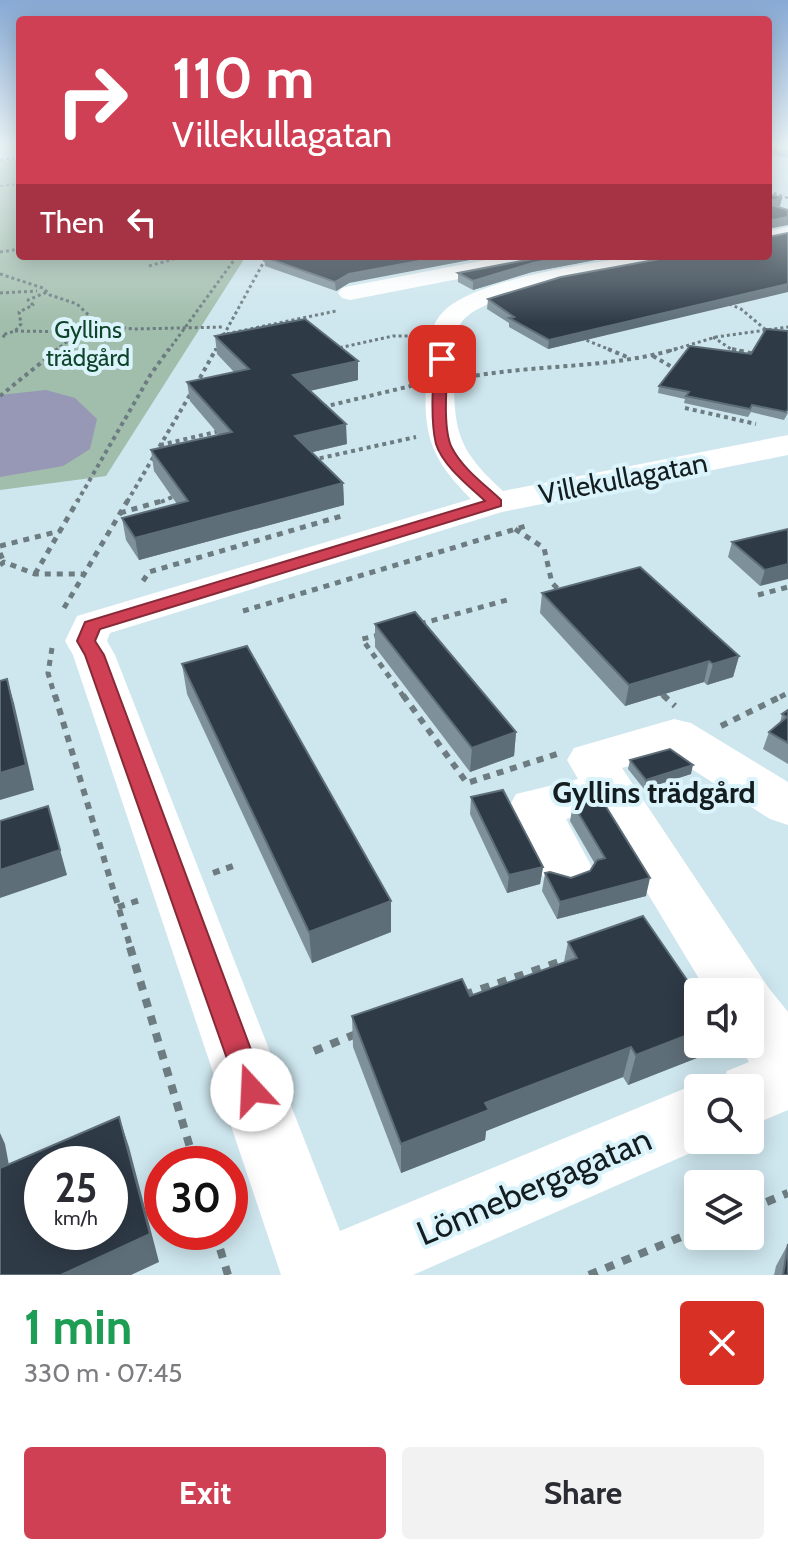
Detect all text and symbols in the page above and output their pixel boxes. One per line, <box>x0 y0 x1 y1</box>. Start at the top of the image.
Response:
text: 110 m <box>172 44 314 112</box>
icon: right <box>40 48 144 152</box>
text: Villekullagatan <box>172 112 392 156</box>
icon: left <box>120 200 164 244</box>
text: Then <box>40 204 104 241</box>
park label: Gyllins trädgård <box>46 315 130 372</box>
pin <box>408 325 476 393</box>
icon: arrive <box>420 337 464 381</box>
street label: Villekullagatan <box>536 445 710 511</box>
district label: Gyllins trädgård <box>552 774 756 811</box>
map controls <box>684 978 764 1250</box>
button: sound <box>684 978 764 1058</box>
position arrow <box>210 1048 294 1132</box>
button: search <box>684 1074 764 1154</box>
street label: Lönnebergagatan <box>410 1118 658 1254</box>
speed limit sign: 30 <box>144 1146 248 1250</box>
text: 25 <box>55 1163 97 1212</box>
button: layers <box>684 1170 764 1250</box>
text: km/h <box>54 1206 98 1230</box>
text: 1 min <box>24 1298 132 1356</box>
button: close <box>680 1301 764 1385</box>
text: 330 m · 07:45 <box>24 1357 182 1389</box>
button: Exit <box>24 1447 386 1539</box>
button: Share <box>402 1447 764 1539</box>

